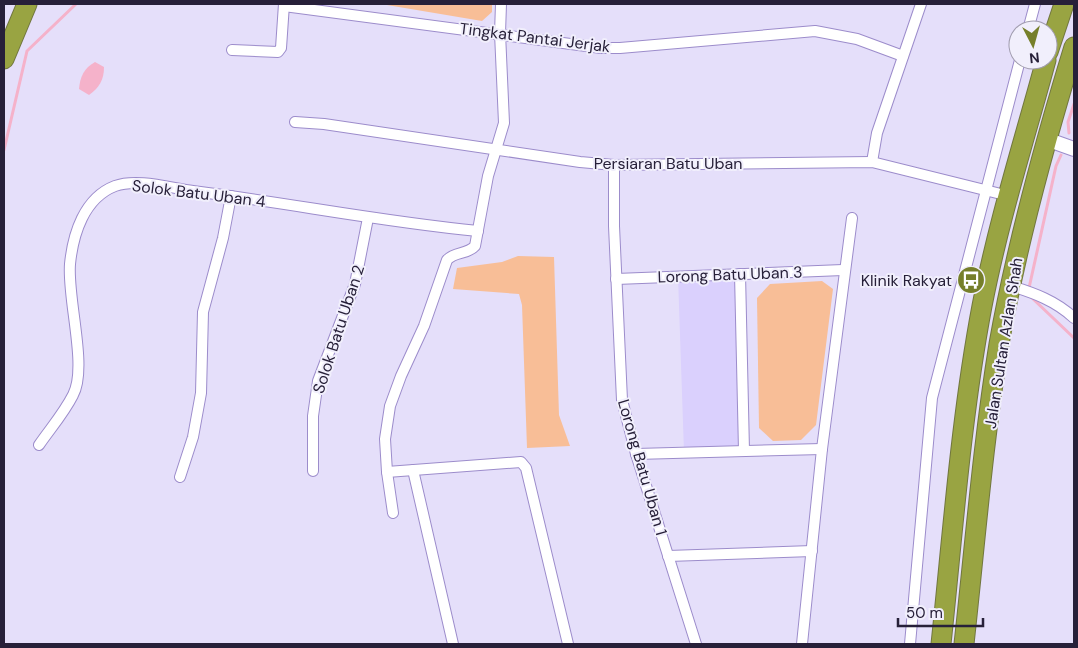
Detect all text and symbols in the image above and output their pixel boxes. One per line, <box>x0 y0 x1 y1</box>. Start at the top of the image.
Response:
street label: Tingkat Pantai Jerjak <box>458 18 611 57</box>
north arrow <box>1008 20 1058 70</box>
text: N <box>1028 48 1040 67</box>
street label: Persiaran Batu Uban <box>594 153 742 174</box>
street label: Solok Batu Uban 4 <box>131 175 267 212</box>
street label: Jalan Sultan Azlan Shah <box>980 256 1027 430</box>
street label: Lorong Batu Uban 3 <box>657 261 803 288</box>
street label: Solok Batu Uban 2 <box>308 262 369 396</box>
bus stop icon: Klinik Rakyat <box>956 265 986 295</box>
place label: Klinik Rakyat <box>861 270 952 291</box>
street label: Lorong Batu Uban 1 <box>613 397 672 538</box>
scale bar <box>898 596 983 628</box>
text: 50 m <box>906 603 943 623</box>

